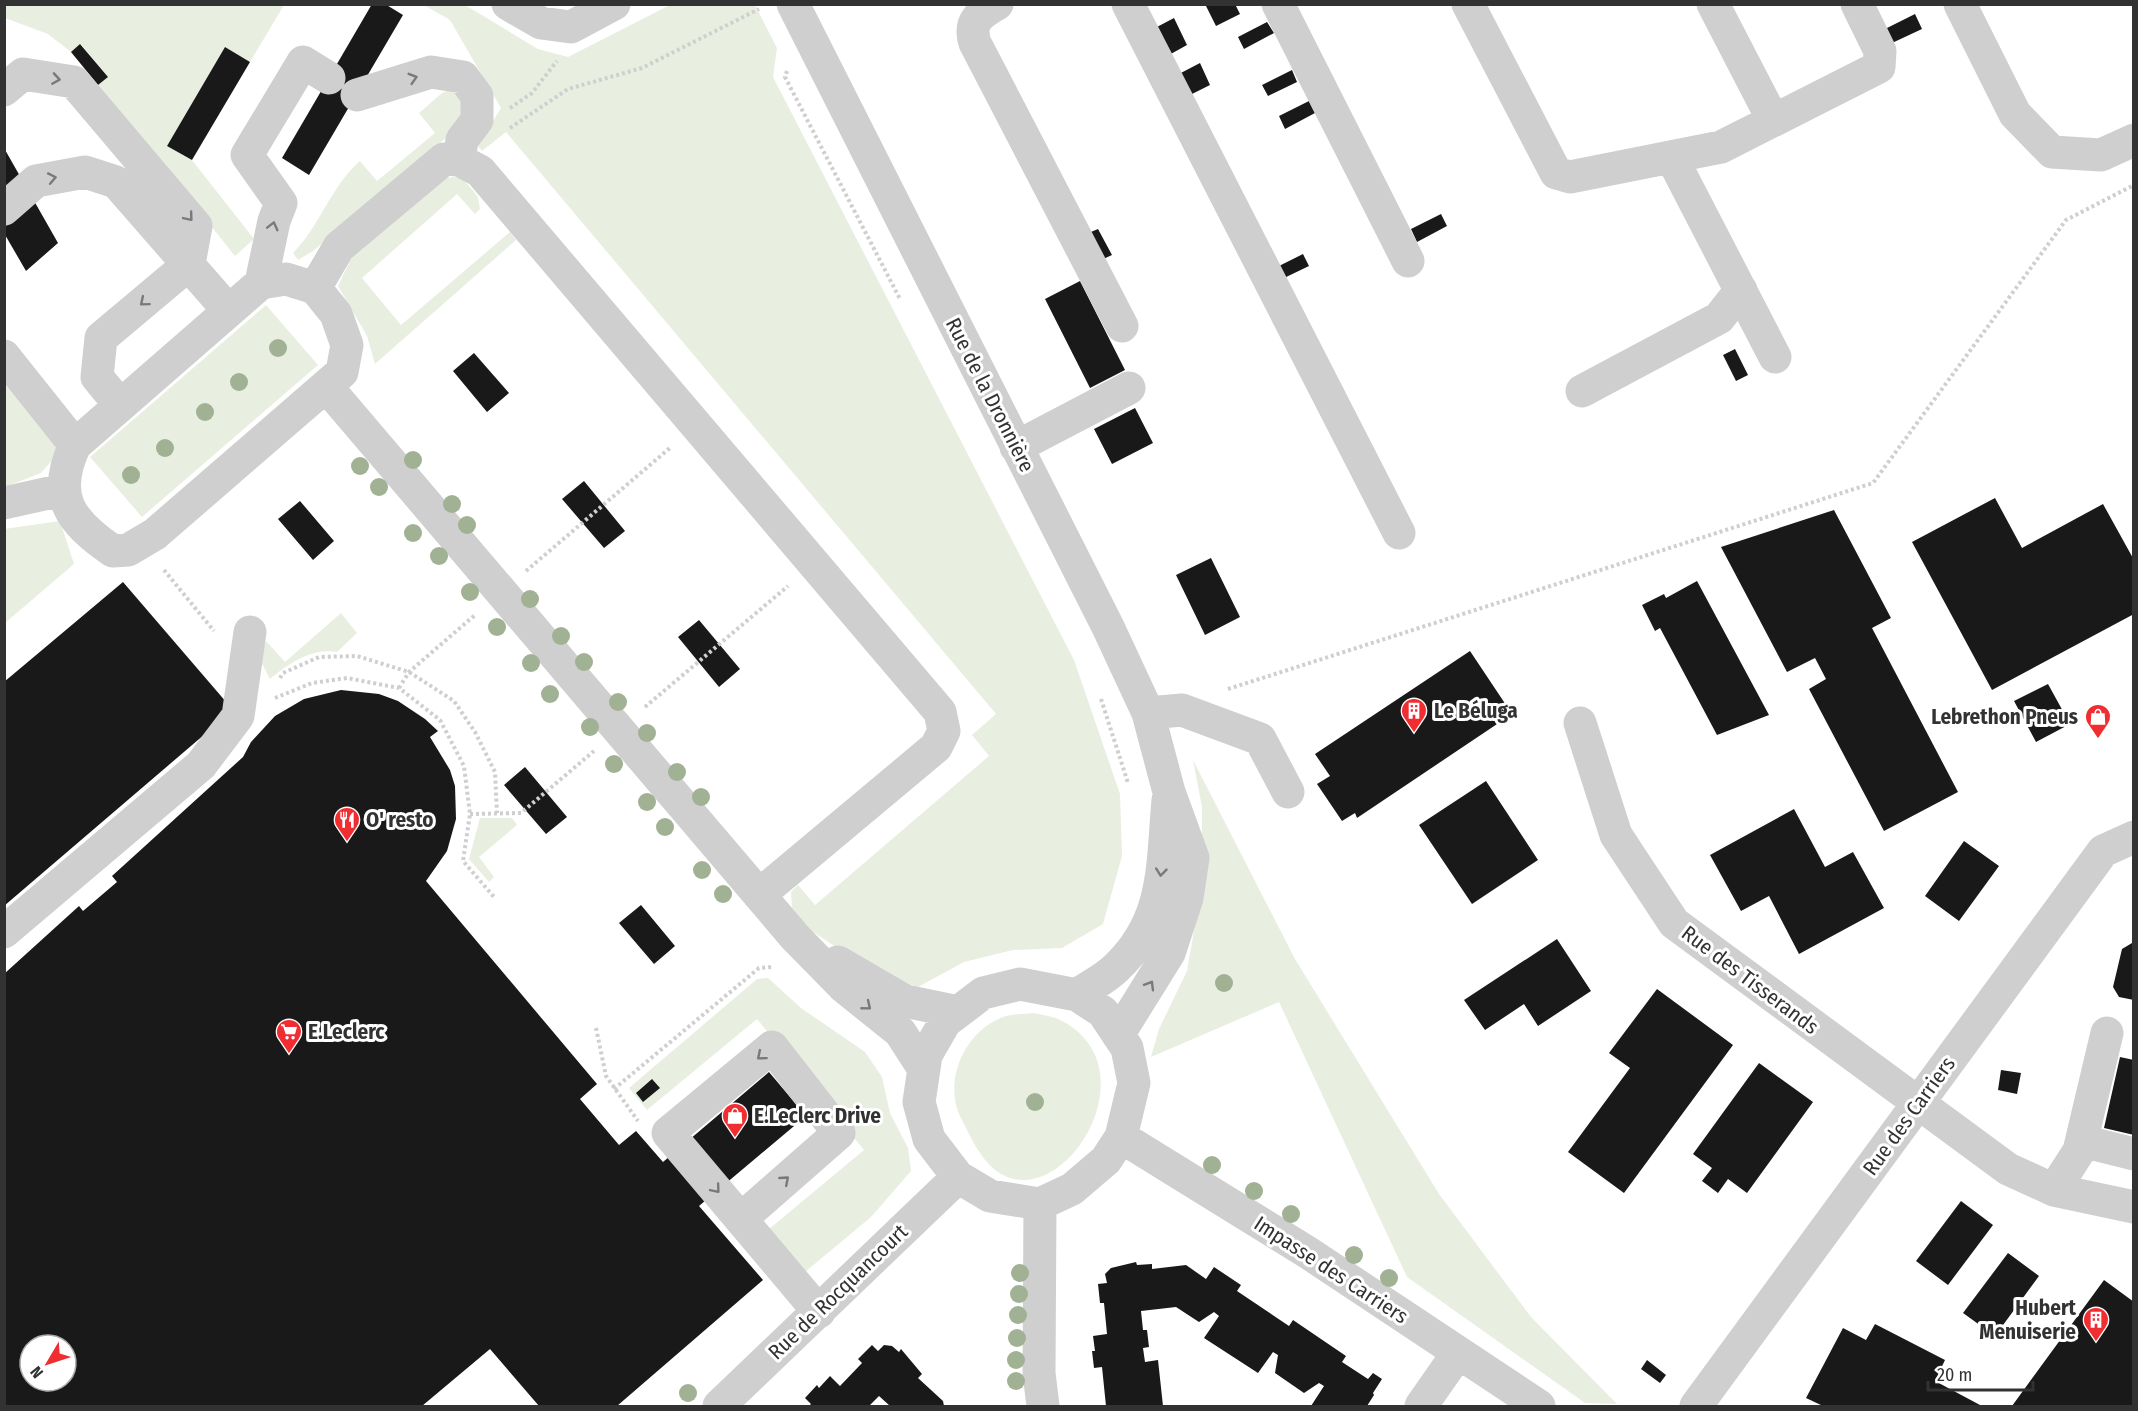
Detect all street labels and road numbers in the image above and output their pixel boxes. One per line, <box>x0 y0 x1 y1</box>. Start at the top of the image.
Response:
street label: Rue de la Dronnière <box>940 313 1040 477</box>
street label: Rue des Tisserands <box>1676 920 1824 1040</box>
street label: Rue des Carriers <box>1857 1052 1961 1180</box>
street label: Impasse des Carriers <box>1249 1211 1413 1330</box>
street label: Rue de Rocquancourt <box>763 1219 913 1365</box>

